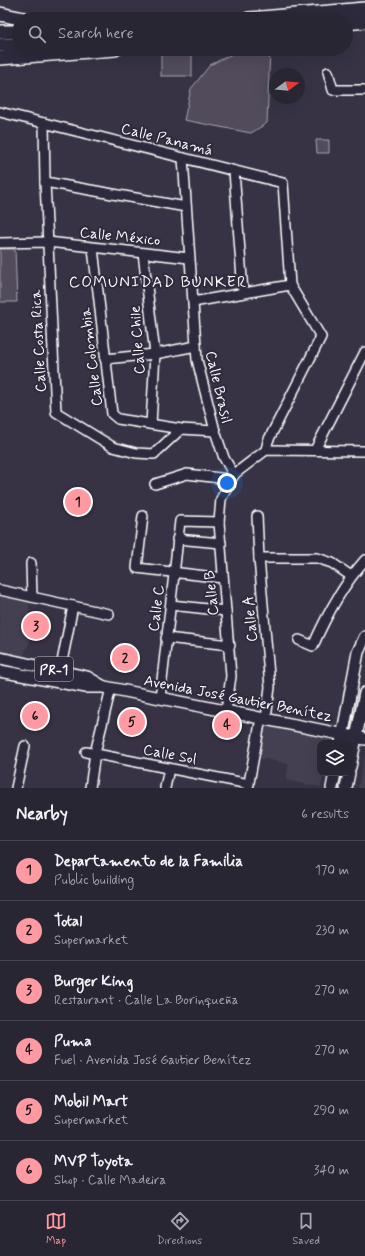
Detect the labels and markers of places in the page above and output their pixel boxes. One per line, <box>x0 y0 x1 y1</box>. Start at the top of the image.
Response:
pin: 1 <box>65 487 91 517</box>
pin: 3 <box>23 611 49 641</box>
pin: 2 <box>112 643 138 673</box>
pin: 6 <box>22 701 48 731</box>
pin: 5 <box>119 707 145 737</box>
pin: 4 <box>214 710 240 740</box>

